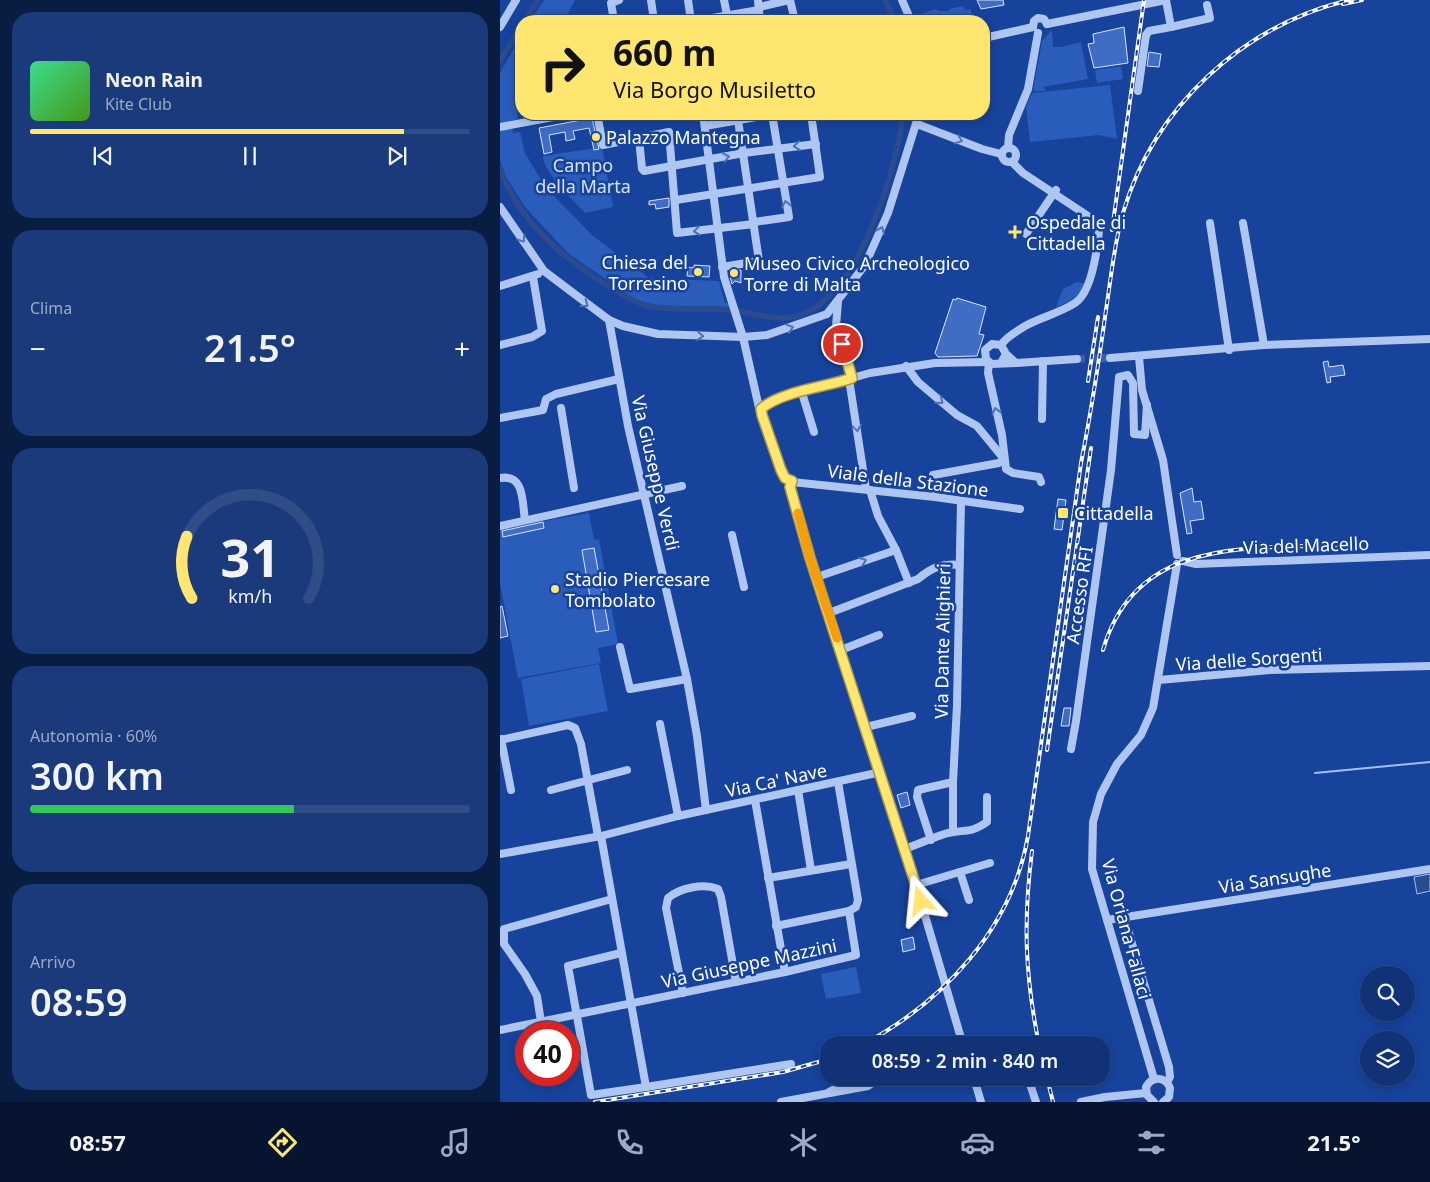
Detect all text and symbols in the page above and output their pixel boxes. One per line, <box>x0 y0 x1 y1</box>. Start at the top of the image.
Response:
text: 660 m <box>613 29 716 76</box>
icon: right <box>530 35 595 100</box>
text: Neon Rain <box>105 67 203 93</box>
text: Via Borgo Musiletto <box>613 74 816 104</box>
text: Kite Club <box>105 93 172 115</box>
place label: Palazzo Mantegna <box>606 125 761 149</box>
marker: Palazzo Mantegna <box>590 131 602 143</box>
one-way arrow <box>954 134 963 144</box>
one-way arrow <box>792 140 800 151</box>
icon: previous <box>89 142 117 170</box>
icon: pause <box>236 142 264 170</box>
icon: next <box>383 142 411 170</box>
one-way arrow <box>722 152 730 162</box>
park label: Campo della Marta <box>535 153 631 198</box>
one-way arrow <box>782 199 792 208</box>
place label: Ospedale di Cittadella <box>1026 210 1126 255</box>
one-way arrow <box>693 225 701 236</box>
marker: Ospedale di Cittadella <box>1008 225 1022 239</box>
one-way arrow <box>875 226 885 235</box>
one-way arrow <box>516 233 525 243</box>
place label: Chiesa del Torresino <box>601 250 688 295</box>
place label: Museo Civico Archeologico Torre di Malta <box>744 251 970 296</box>
marker: Chiesa del Torresino <box>692 266 704 278</box>
marker: Museo Civico Archeologico Torre di Malta <box>728 267 740 279</box>
text: Clima <box>30 297 72 319</box>
one-way arrow <box>579 298 588 306</box>
text: 21.5° <box>204 321 296 373</box>
pin <box>821 323 863 365</box>
one-way arrow <box>786 324 794 334</box>
text: − <box>30 329 46 367</box>
text: + <box>454 329 470 367</box>
one-way arrow <box>697 330 705 341</box>
icon: arrive <box>828 330 856 358</box>
street label: Via Giuseppe Verdi <box>627 393 685 553</box>
one-way arrow <box>935 395 944 404</box>
one-way arrow <box>991 406 1002 415</box>
one-way arrow <box>851 424 862 432</box>
street label: Viale della Stazione <box>826 458 990 502</box>
place label: Cittadella <box>1074 501 1154 525</box>
marker: Cittadella <box>1056 506 1070 520</box>
text: 31 <box>220 521 280 592</box>
street label: Via del Macello <box>1243 531 1369 559</box>
street label: Accesso RFI <box>1060 545 1098 645</box>
one-way arrow <box>859 557 867 567</box>
street label: Via Dante Alighieri <box>929 563 955 719</box>
place label: Stadio Piercesare Tombolato <box>565 567 710 612</box>
marker: Stadio Piercesare Tombolato <box>549 583 561 595</box>
text: km/h <box>228 584 272 608</box>
street label: Via delle Sorgenti <box>1175 642 1323 676</box>
text: Autonomia · 60% <box>30 725 157 747</box>
text: 300 km <box>30 749 164 801</box>
street label: Via Ca' Nave <box>723 758 829 802</box>
street label: Via Oriana Fallaci <box>1097 856 1157 1002</box>
street label: Via Sansughe <box>1217 857 1333 899</box>
position arrow <box>894 874 946 926</box>
street label: Via Giuseppe Mazzini <box>659 933 839 993</box>
text: Arrivo <box>30 951 75 973</box>
map controls <box>1360 966 1415 1086</box>
button: search <box>1360 966 1415 1021</box>
text: 08:59 <box>30 975 127 1027</box>
speed limit sign: 40 <box>515 1021 580 1086</box>
button: layers <box>1360 1031 1415 1086</box>
text: 08:59 · 2 min · 840 m <box>872 1048 1058 1074</box>
icon: directions <box>265 1125 300 1160</box>
icon: music <box>438 1125 473 1160</box>
icon: phone <box>612 1125 647 1160</box>
icon: climate <box>786 1125 821 1160</box>
icon: car <box>960 1125 995 1160</box>
icon: filters <box>1134 1125 1169 1160</box>
text: 08:57 <box>69 1127 126 1157</box>
text: 21.5° <box>1307 1127 1361 1157</box>

